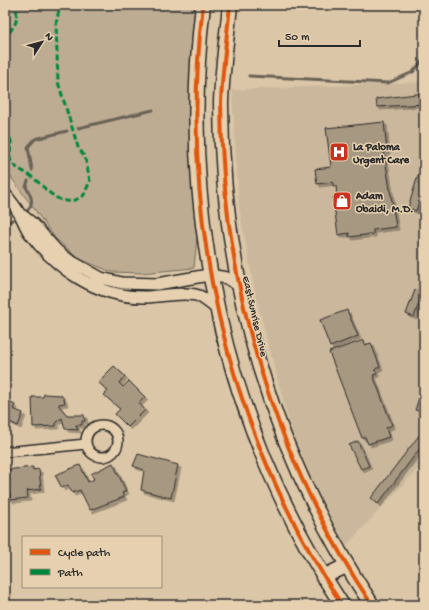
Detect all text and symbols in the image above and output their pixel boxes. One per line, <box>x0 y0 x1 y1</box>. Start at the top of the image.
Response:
north arrow <box>22 22 62 62</box>
scale bar <box>279 22 360 48</box>
text: N <box>42 31 55 44</box>
text: 50 m <box>285 31 310 45</box>
hospital icon: La Paloma Urgent Care <box>328 141 350 163</box>
place label: La Paloma Urgent Care <box>353 142 410 168</box>
shop icon: Adam Obaidi, M.D. <box>331 190 353 212</box>
place label: Adam Obaidi, M.D. <box>355 191 414 216</box>
street label: East Sunrise Drive <box>239 275 269 358</box>
legend <box>22 536 162 588</box>
text: Cycle path <box>58 547 111 561</box>
text: Path <box>57 567 83 581</box>

